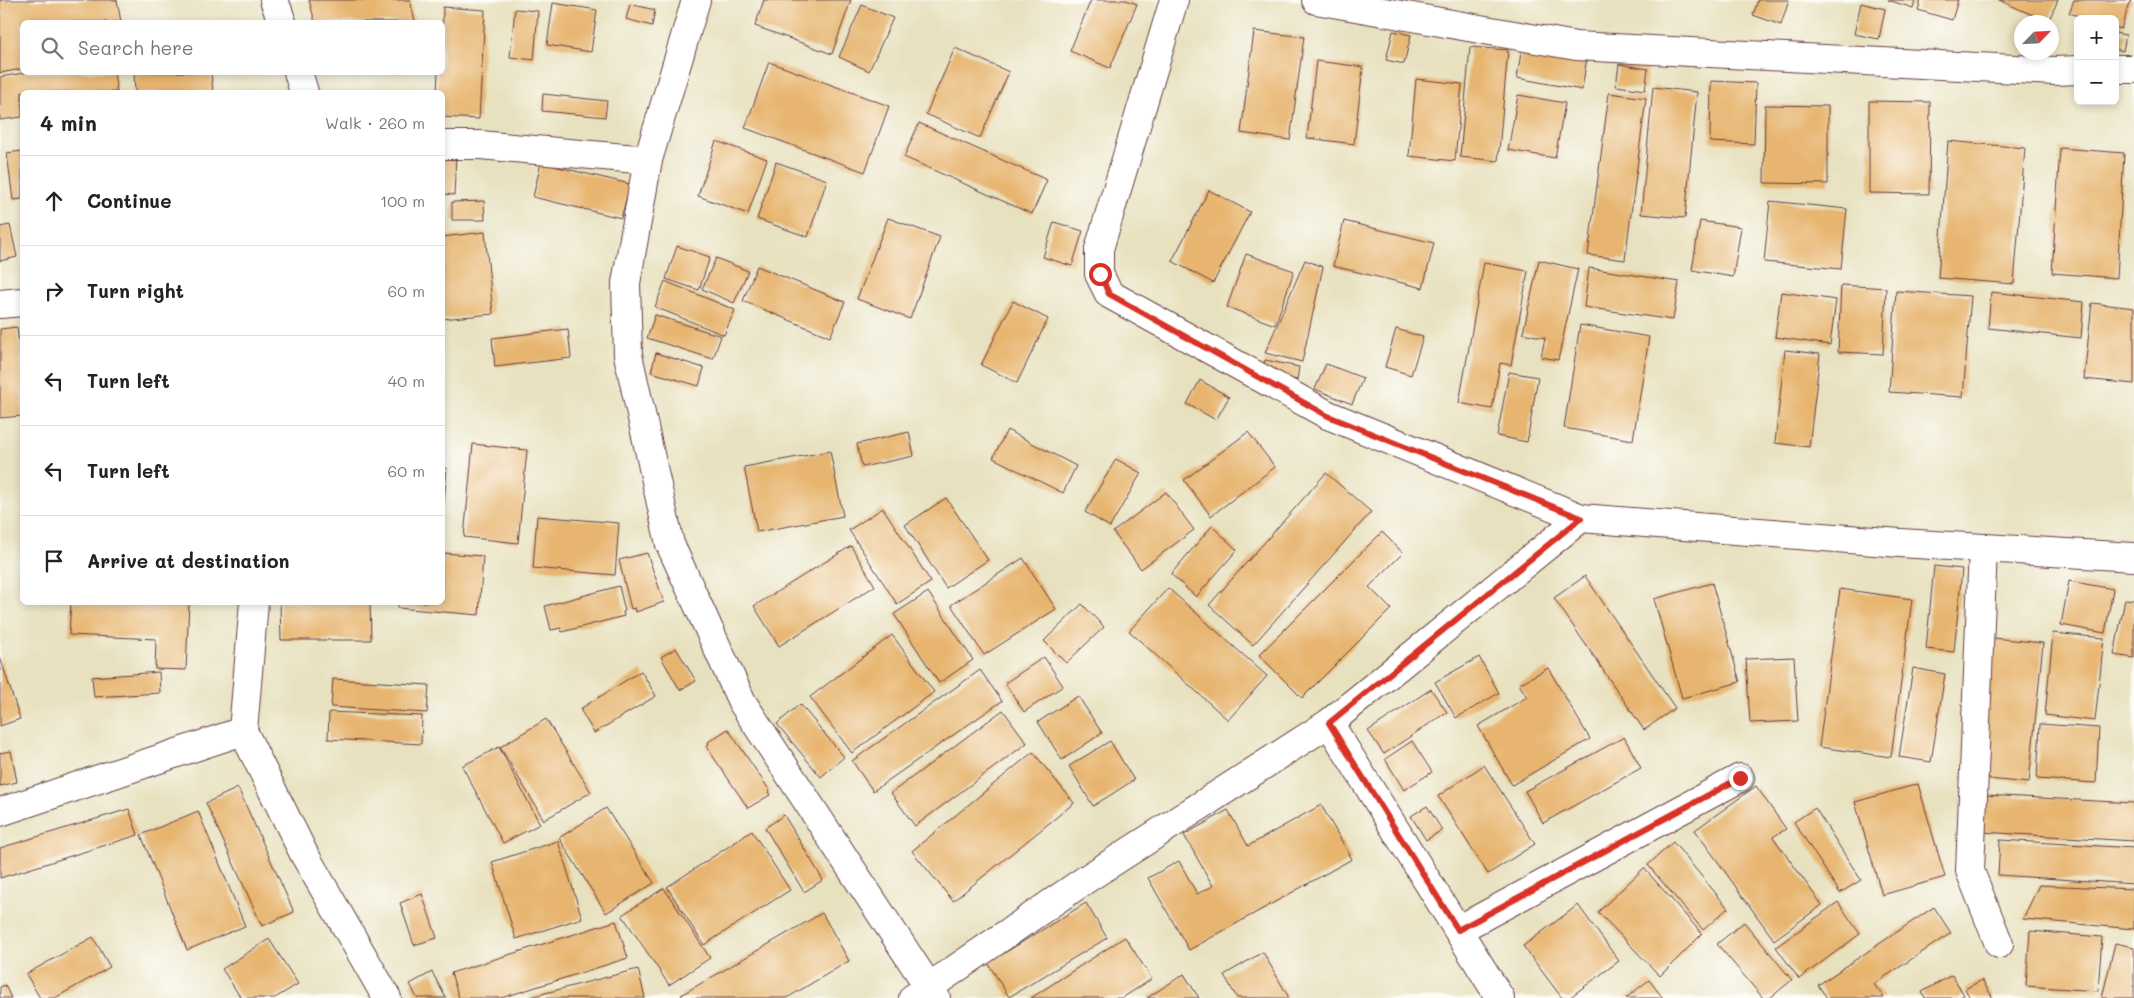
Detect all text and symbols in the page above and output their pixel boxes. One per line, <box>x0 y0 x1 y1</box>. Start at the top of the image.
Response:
north arrow <box>2014 15 2059 60</box>
map controls <box>2074 15 2119 105</box>
button: + <box>2074 15 2119 60</box>
search box <box>20 20 445 75</box>
icon: search <box>38 34 66 62</box>
text: Search here <box>78 35 194 60</box>
button: − <box>2074 60 2119 105</box>
text: 4 min <box>40 109 97 136</box>
text: Walk · 260 m <box>325 112 425 133</box>
icon: ahead <box>40 187 68 215</box>
text: Continue <box>87 188 172 213</box>
text: 100 m <box>380 190 425 211</box>
route start <box>1089 263 1112 286</box>
icon: right <box>40 277 68 305</box>
text: Turn right <box>87 278 184 303</box>
text: 60 m <box>388 280 425 301</box>
icon: left <box>40 367 68 395</box>
text: Turn left <box>87 368 170 393</box>
text: 40 m <box>388 370 425 391</box>
icon: left <box>40 457 68 485</box>
text: Turn left <box>87 458 170 483</box>
text: 60 m <box>388 460 425 481</box>
icon: arrive <box>40 547 68 575</box>
text: Arrive at destination <box>87 548 290 573</box>
route end <box>1729 767 1752 790</box>

